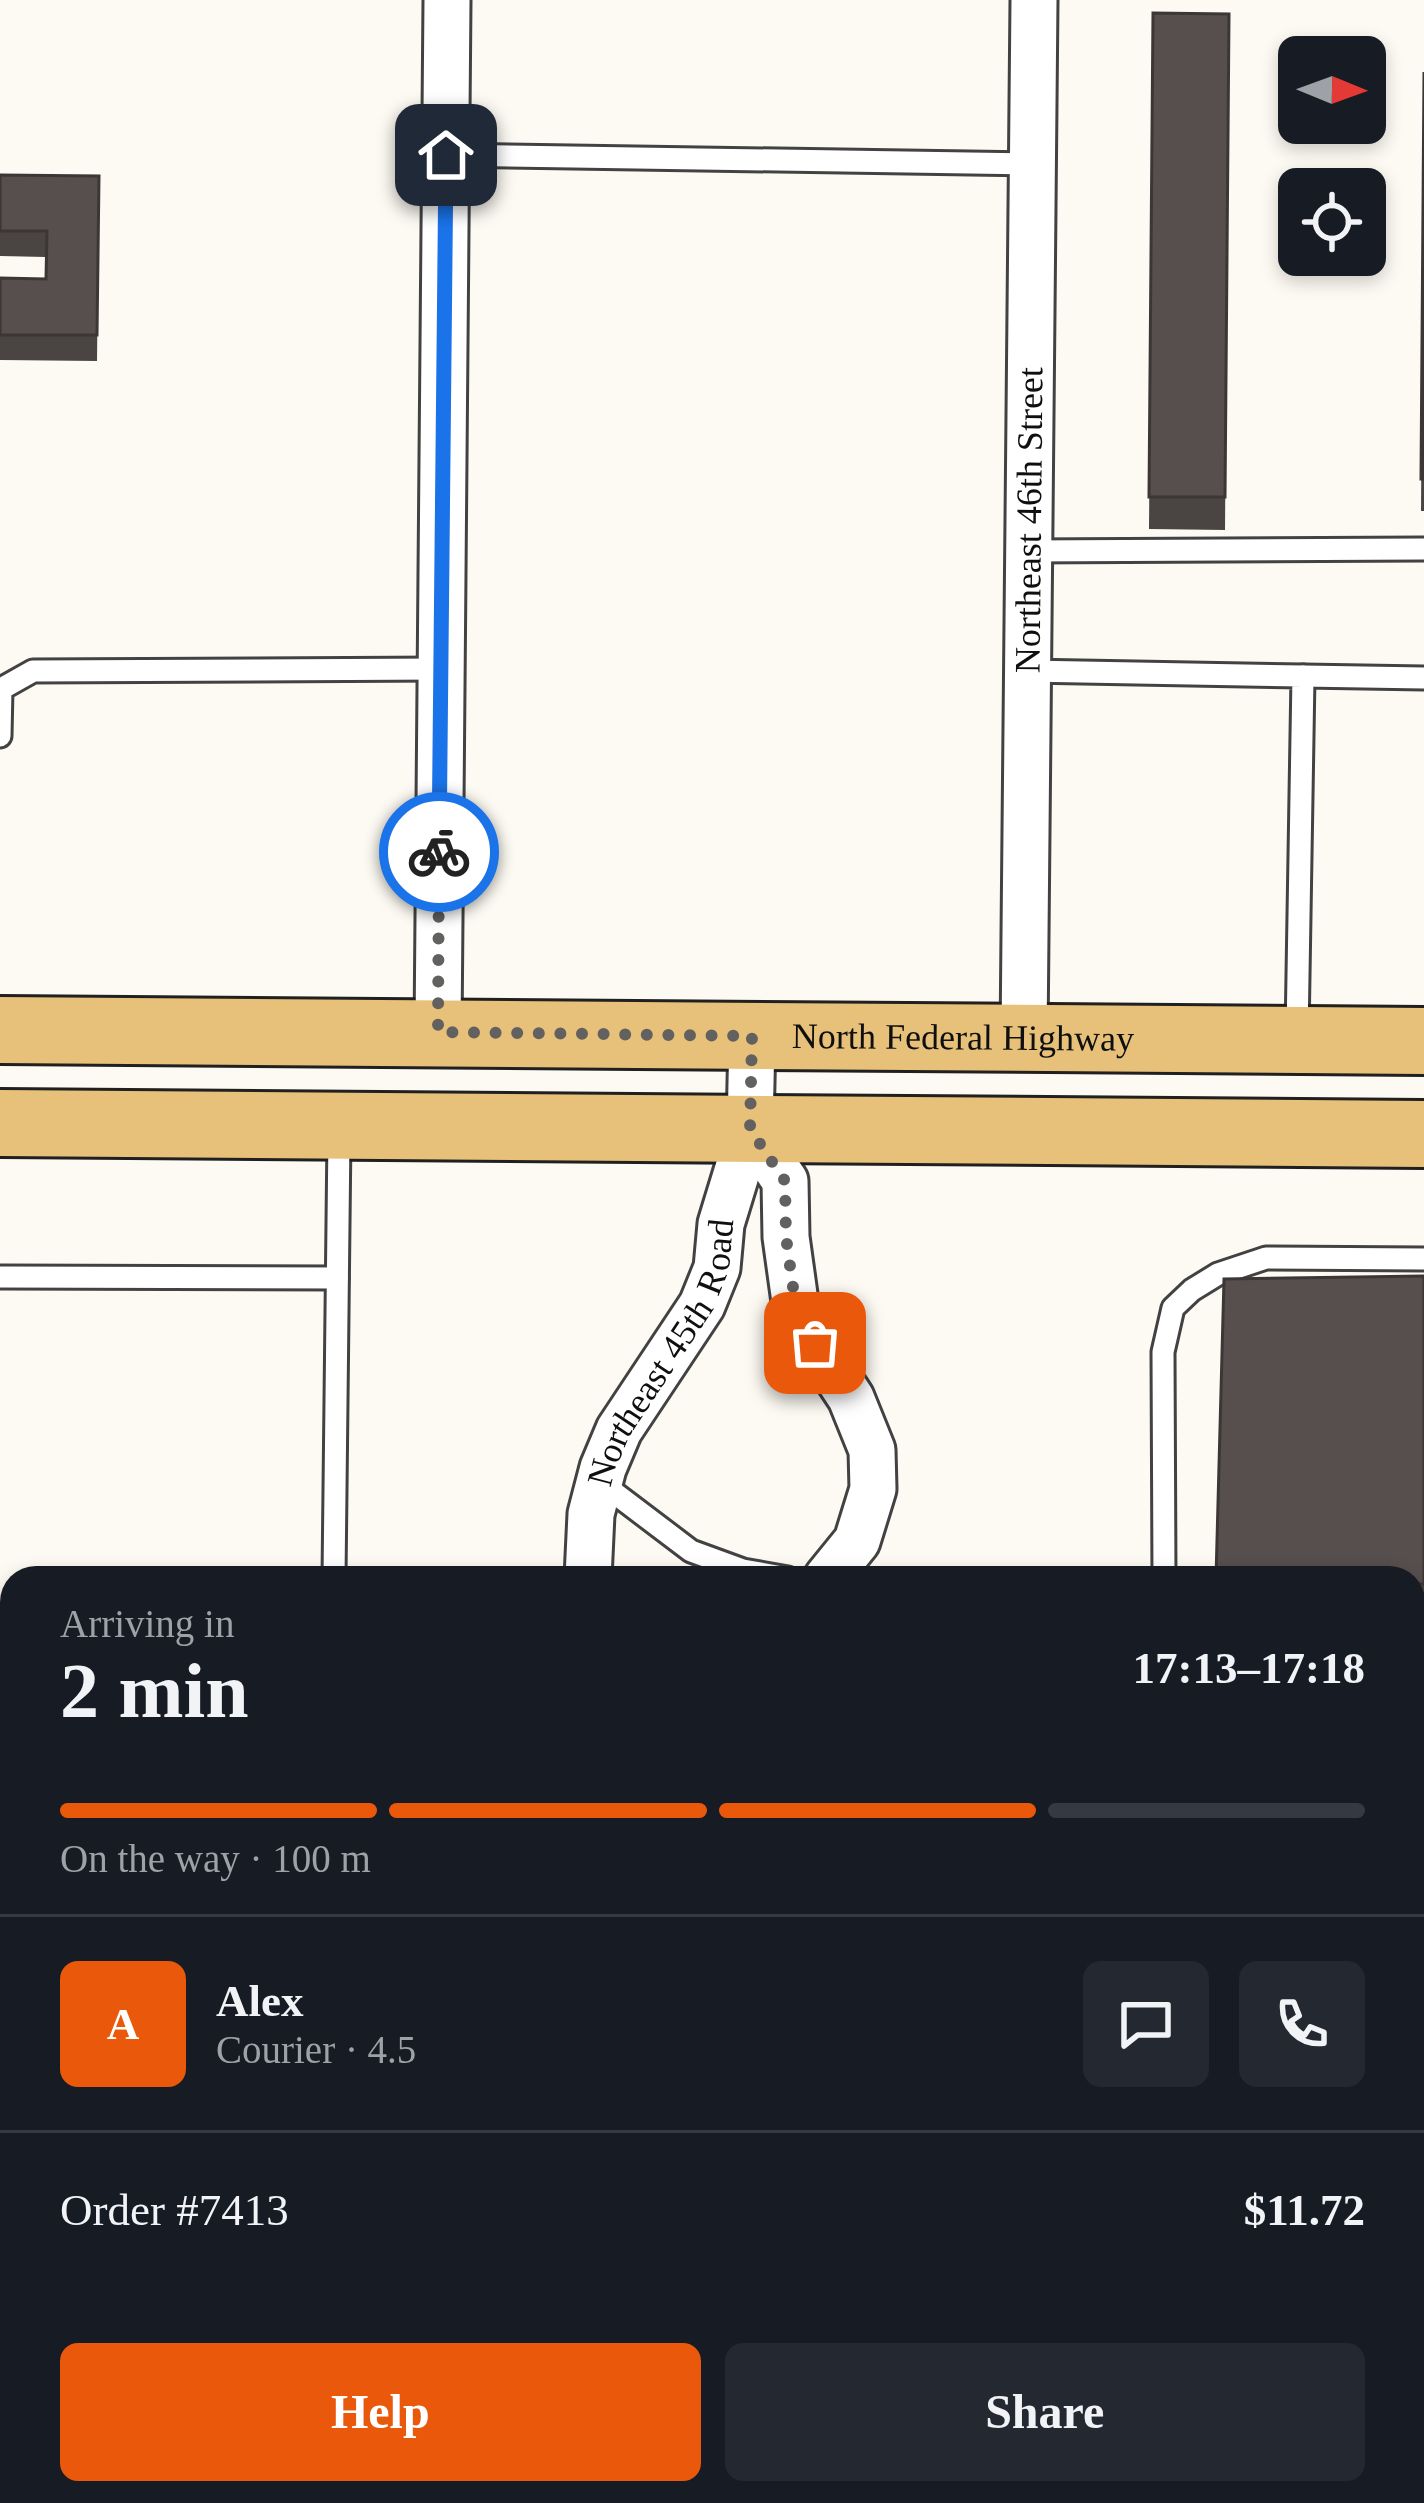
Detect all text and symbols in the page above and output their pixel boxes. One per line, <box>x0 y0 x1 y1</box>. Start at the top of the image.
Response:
north arrow <box>1278 36 1386 144</box>
map controls <box>1278 36 1386 276</box>
pin <box>395 104 497 206</box>
icon: home <box>413 122 479 188</box>
button: locate <box>1278 168 1386 276</box>
street label: Northeast 46th Street <box>1008 367 1050 673</box>
courier <box>379 792 499 912</box>
icon: bike <box>406 819 472 885</box>
street label: North Federal Highway <box>792 1016 1134 1059</box>
street label: Northeast 45th Road <box>579 1217 741 1490</box>
pin <box>764 1292 866 1394</box>
icon: bag <box>782 1310 848 1376</box>
text: Arriving in <box>60 1602 234 1645</box>
text: 17:13–17:18 <box>1133 1643 1365 1693</box>
text: 2 min <box>60 1647 249 1734</box>
text: On the way · 100 m <box>60 1837 371 1880</box>
button: chat <box>1083 1961 1209 2087</box>
button: phone <box>1239 1961 1365 2087</box>
text: Alex <box>216 1976 303 2026</box>
text: A <box>107 1999 139 2049</box>
text: Courier · 4.5 <box>216 2028 416 2071</box>
text: Order #7413 <box>60 2185 289 2235</box>
text: $11.72 <box>1244 2185 1365 2235</box>
button: Help <box>60 2343 701 2481</box>
button: Share <box>725 2343 1365 2481</box>

